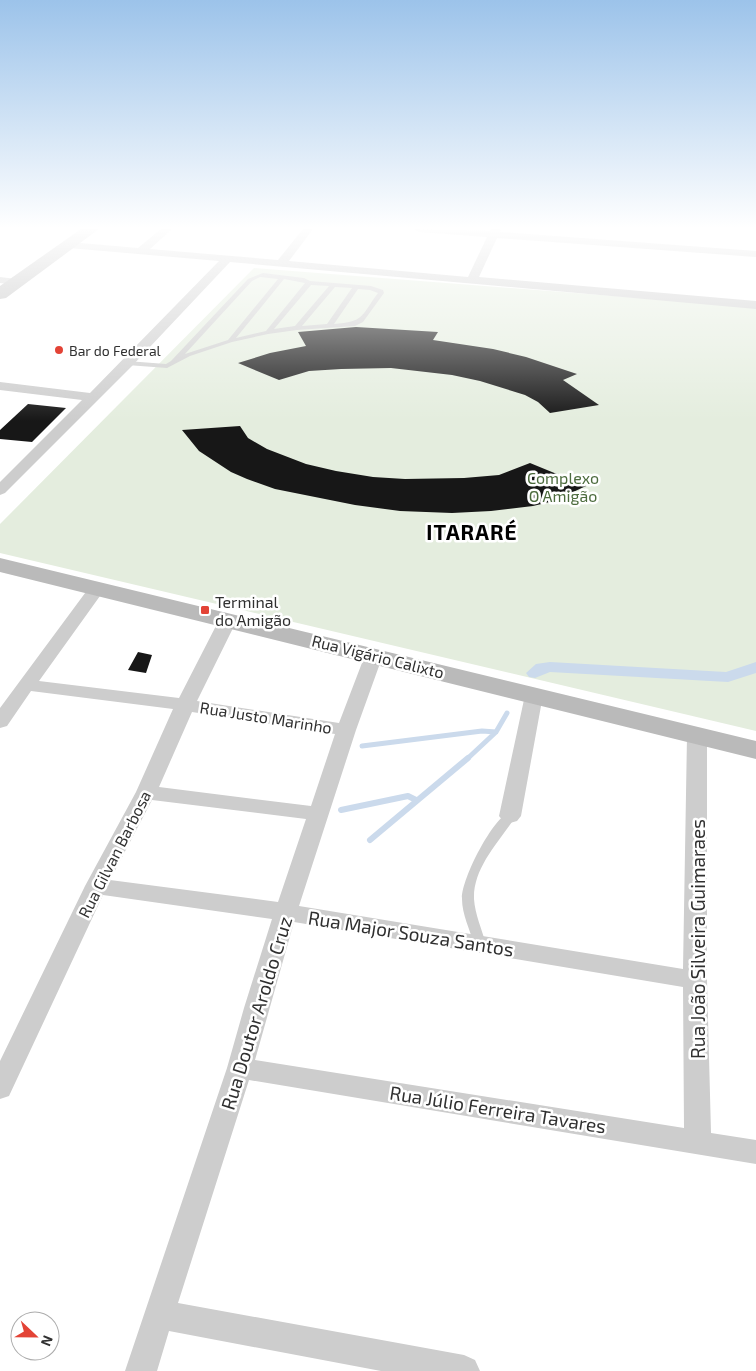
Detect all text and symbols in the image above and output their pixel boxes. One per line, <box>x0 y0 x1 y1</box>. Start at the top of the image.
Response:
place label: Bar do Federal <box>69 342 162 359</box>
marker: Bar do Federal <box>53 344 65 356</box>
park label: Complexo O Amigão <box>527 468 599 505</box>
district label: ITARARÉ <box>426 519 518 544</box>
place label: Terminal do Amigão <box>215 592 291 629</box>
marker: Terminal do Amigão <box>199 604 211 616</box>
street label: Rua Vigário Calixto <box>310 630 446 682</box>
street label: Rua Justo Marinho <box>199 697 333 737</box>
street label: Rua Gilvan Barbosa <box>74 787 154 921</box>
street label: Rua João Silveira Guimaraes <box>686 819 709 1059</box>
street label: Rua Major Souza Santos <box>307 905 515 961</box>
street label: Rua Doutor Aroldo Cruz <box>216 914 296 1112</box>
street label: Rua Júlio Ferreira Tavares <box>388 1081 608 1137</box>
north arrow <box>10 1311 60 1361</box>
text: N <box>38 1333 57 1349</box>

